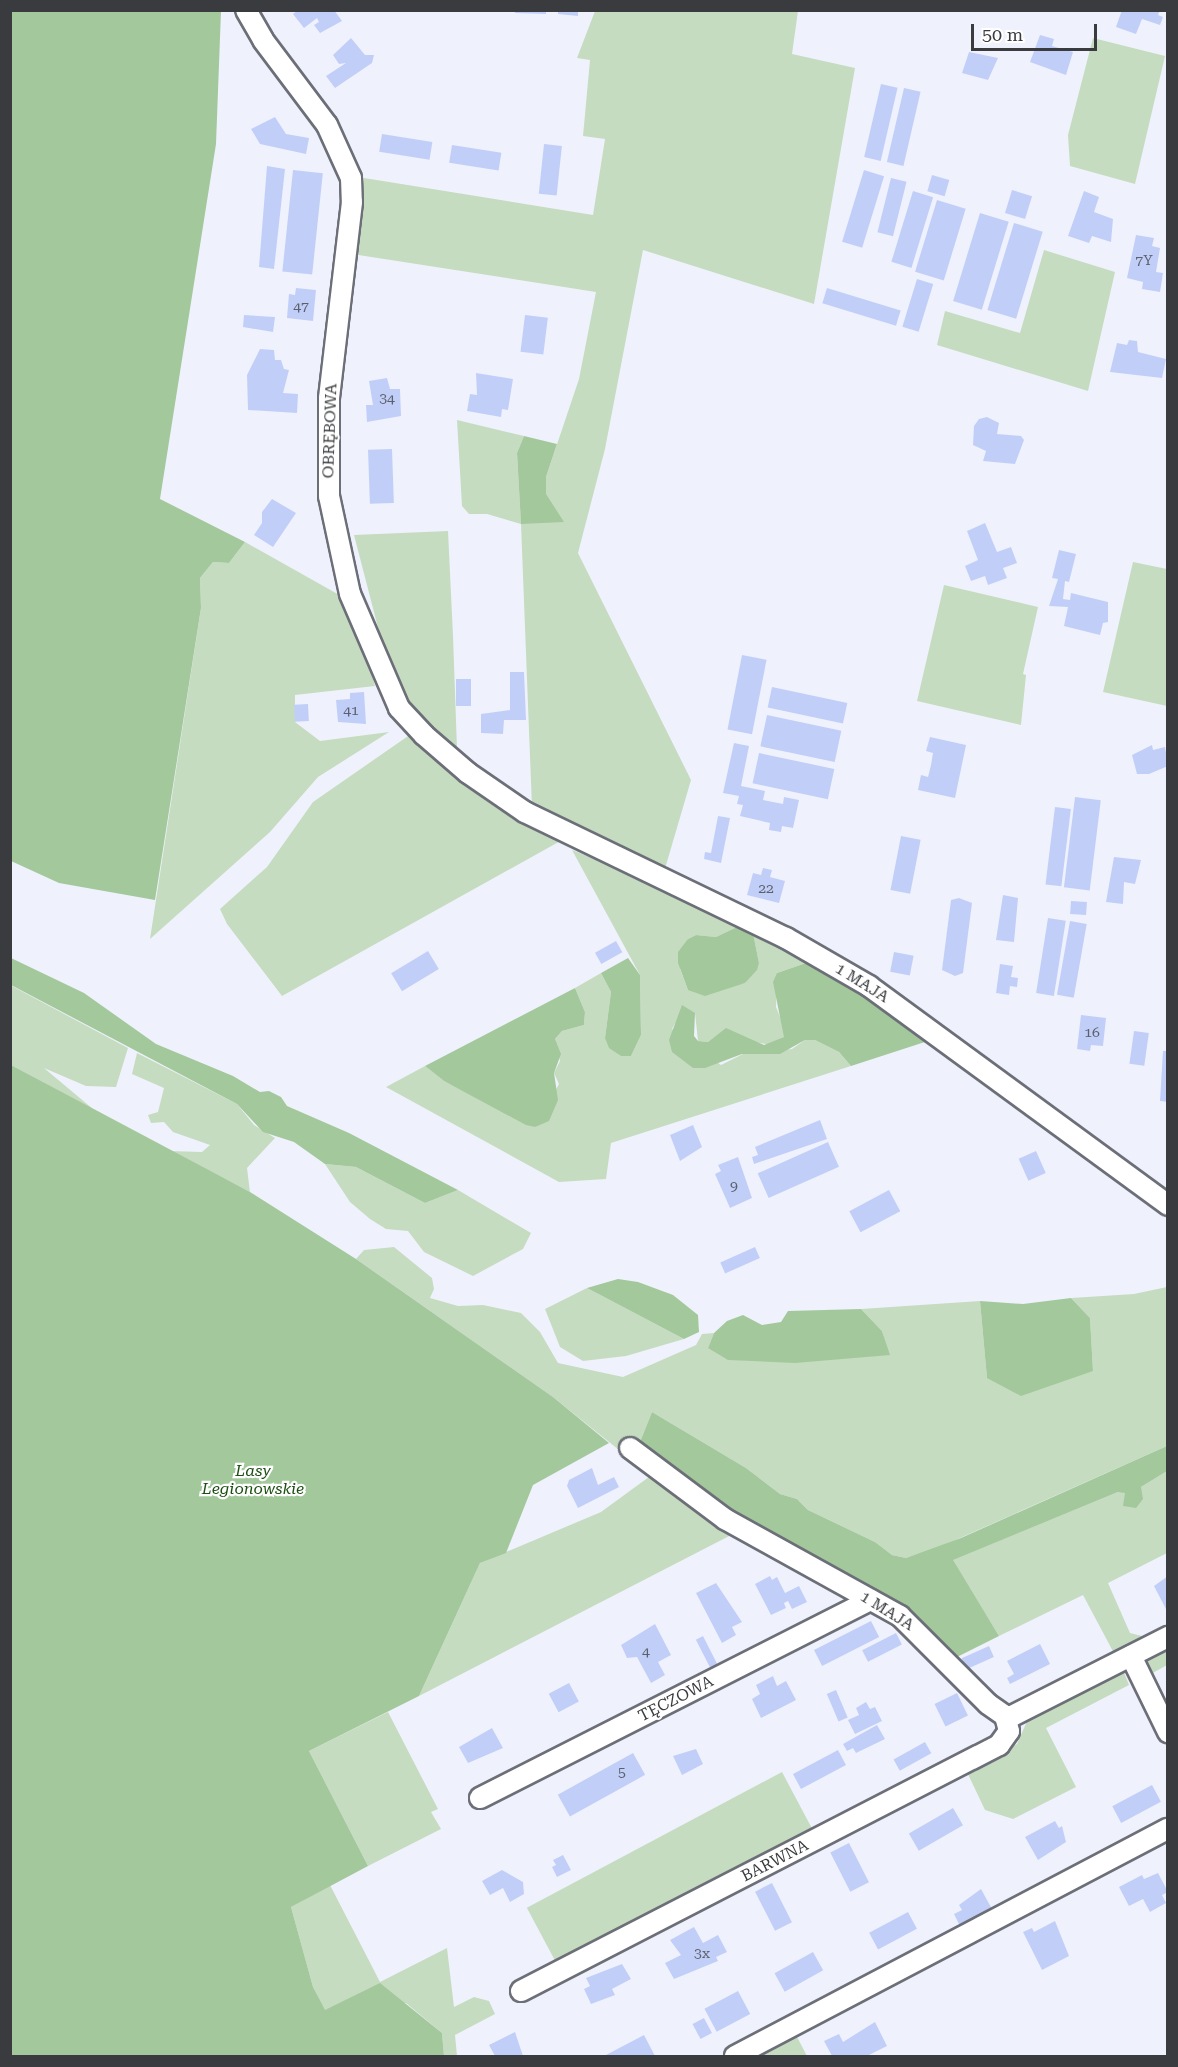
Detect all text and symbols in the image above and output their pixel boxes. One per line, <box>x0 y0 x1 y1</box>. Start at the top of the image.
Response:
scale bar <box>974 12 1100 50</box>
text: 50 m <box>982 24 1023 45</box>
house number: 7Y <box>1135 252 1153 268</box>
house number: 47 <box>293 298 309 314</box>
street label: OBRĘBOWA <box>319 383 341 479</box>
house number: 34 <box>379 390 395 406</box>
house number: 41 <box>343 702 359 718</box>
house number: 22 <box>758 880 774 896</box>
street label: 1 MAJA <box>832 959 892 1007</box>
house number: 16 <box>1084 1024 1100 1040</box>
house number: 9 <box>730 1178 738 1194</box>
park label: Lasy Legionowskie <box>202 1461 304 1499</box>
street label: 1 MAJA <box>857 1587 917 1635</box>
house number: 4 <box>642 1643 650 1659</box>
street label: TĘCZOWA <box>635 1672 717 1726</box>
house number: 5 <box>618 1764 626 1780</box>
street label: BARWNA <box>738 1836 812 1886</box>
house number: 3x <box>694 1945 710 1961</box>

